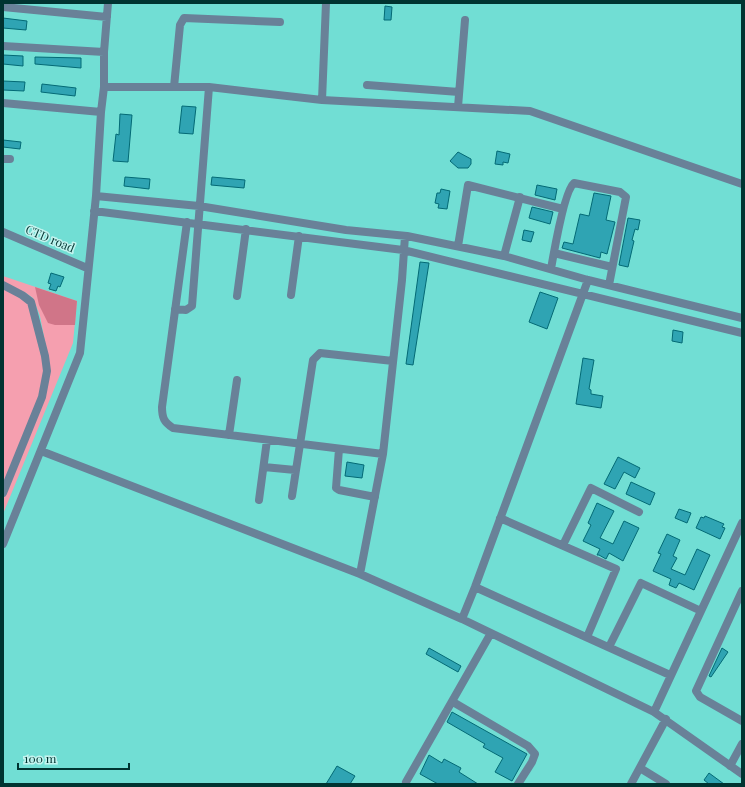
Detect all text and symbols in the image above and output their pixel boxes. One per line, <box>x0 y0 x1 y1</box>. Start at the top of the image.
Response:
street label: CTD road <box>23 221 77 256</box>
scale bar <box>18 745 129 771</box>
text: 100 m <box>24 750 57 766</box>

